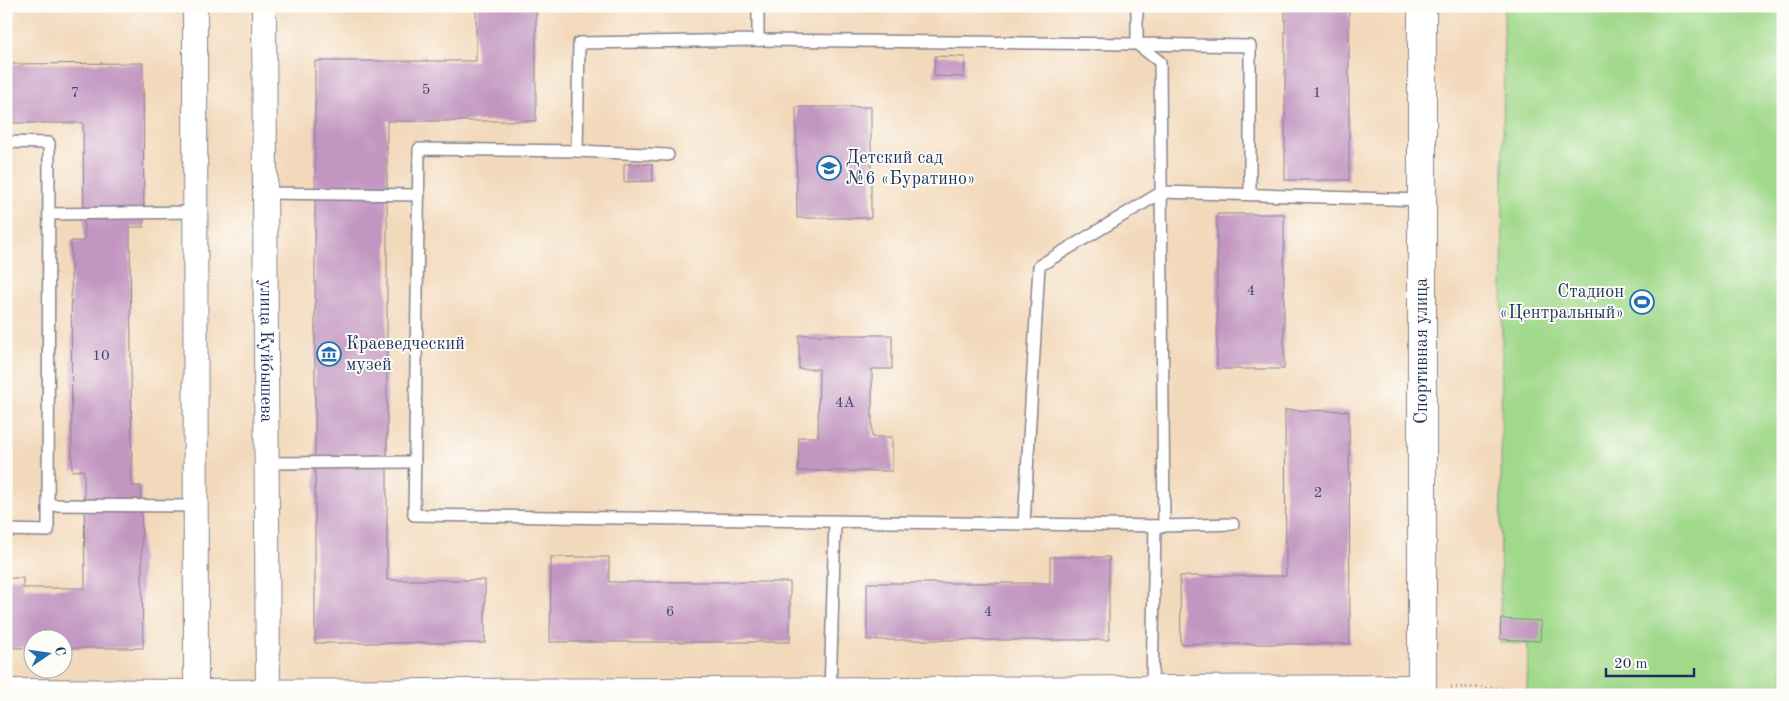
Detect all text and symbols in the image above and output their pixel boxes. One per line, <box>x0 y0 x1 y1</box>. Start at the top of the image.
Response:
house number: 5 <box>422 83 430 98</box>
house number: 7 <box>71 86 79 101</box>
house number: 1 <box>1313 86 1321 101</box>
place label: Детский сад №6 «Буратино» <box>846 149 975 188</box>
school or university icon: Детский сад №6 «Буратино» <box>816 155 842 181</box>
street label: Спортивная улица <box>1413 278 1431 424</box>
street label: улица Куйбышева <box>257 279 275 423</box>
place label: Стадион «Центральный» <box>1500 283 1624 322</box>
house number: 4 <box>1247 284 1255 299</box>
sports icon: Стадион «Центральный» <box>1629 289 1655 315</box>
place label: Краеведческий музей <box>346 335 465 374</box>
museum icon: Краеведческий музей <box>316 341 342 367</box>
house number: 10 <box>92 349 110 364</box>
house number: 4А <box>835 396 856 411</box>
house number: 2 <box>1314 486 1322 501</box>
house number: 6 <box>666 605 674 620</box>
house number: 4 <box>984 605 992 620</box>
north arrow <box>22 628 72 678</box>
text: С <box>52 645 68 657</box>
scale bar <box>1606 646 1694 678</box>
text: 20 m <box>1614 657 1648 672</box>

